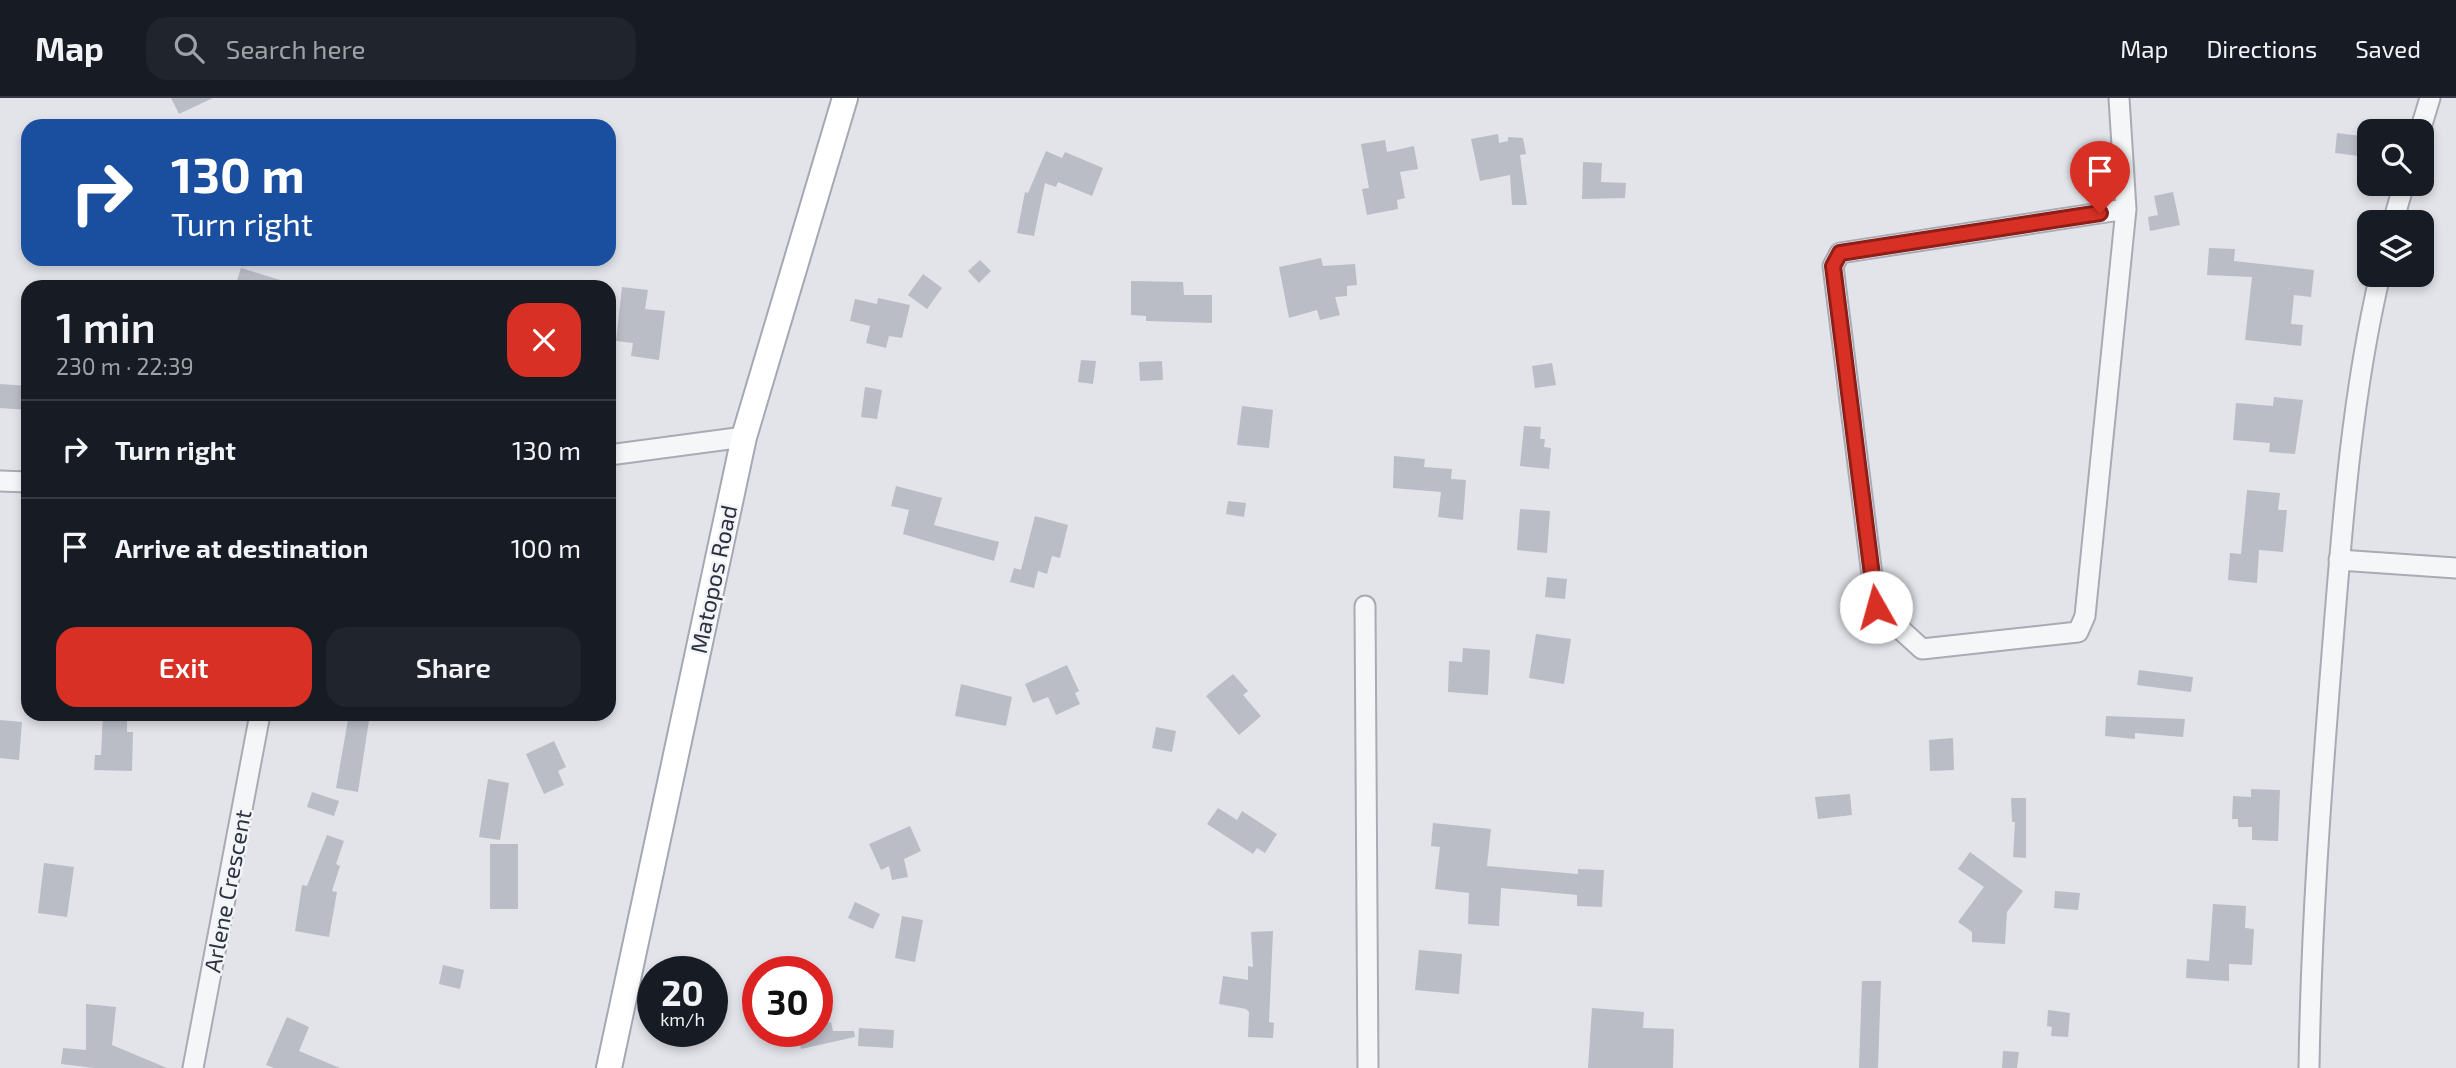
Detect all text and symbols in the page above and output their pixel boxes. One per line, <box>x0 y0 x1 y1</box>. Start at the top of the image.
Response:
search box <box>146 17 636 80</box>
text: Map <box>35 28 104 68</box>
icon: search <box>170 29 208 67</box>
text: Search here <box>226 33 365 64</box>
text: Map <box>2120 34 2168 63</box>
text: Directions <box>2206 34 2317 63</box>
text: Saved <box>2355 34 2421 63</box>
map controls <box>2357 119 2434 287</box>
button: search <box>2357 119 2434 196</box>
pin <box>2070 141 2130 213</box>
text: 130 m <box>171 144 305 203</box>
icon: right <box>56 147 147 238</box>
icon: arrive <box>2081 152 2119 190</box>
text: Turn right <box>171 204 313 242</box>
button: layers <box>2357 210 2434 287</box>
text: 1 min <box>56 301 156 351</box>
button: close <box>507 303 581 377</box>
text: 230 m · 22:39 <box>56 352 194 380</box>
icon: right <box>56 430 94 468</box>
text: Turn right <box>115 434 236 465</box>
text: 130 m <box>512 434 581 465</box>
street label: Matopos Road <box>684 502 742 656</box>
icon: arrive <box>56 528 94 566</box>
text: Arrive at destination <box>115 532 368 563</box>
text: 100 m <box>511 532 581 563</box>
position arrow <box>1839 570 1913 644</box>
button: Exit <box>56 627 312 707</box>
button: Share <box>326 627 581 707</box>
street label: Arlene Crescent <box>197 807 257 975</box>
speed limit sign: 30 <box>742 956 833 1047</box>
text: 20 <box>661 971 704 1013</box>
text: km/h <box>660 1008 705 1030</box>

